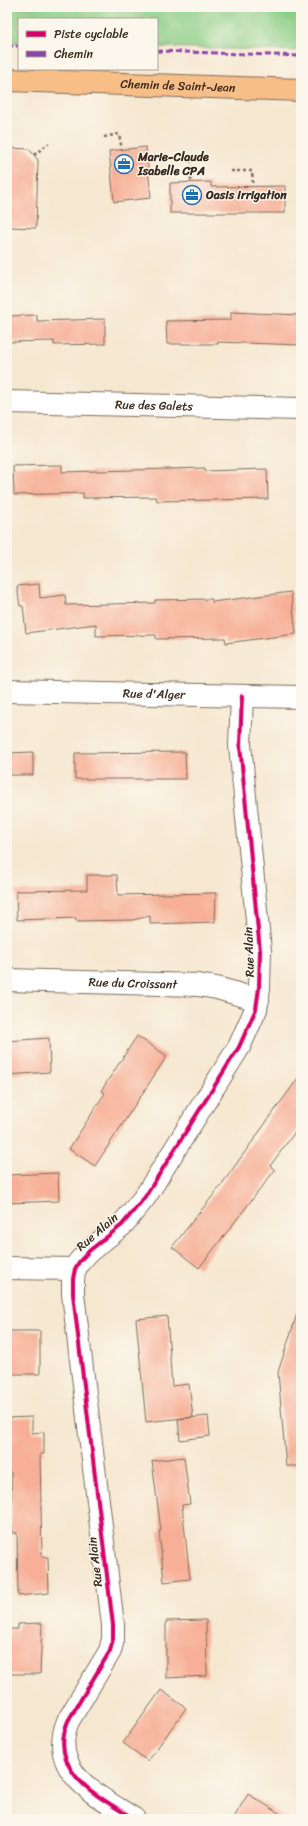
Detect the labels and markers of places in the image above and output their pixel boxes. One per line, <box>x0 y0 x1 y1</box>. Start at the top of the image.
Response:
place label: Marie-Claude Isabelle CPA <box>137 146 209 182</box>
office icon: Marie-Claude Isabelle CPA <box>113 153 135 175</box>
office icon: Oasis Irrigation <box>181 184 203 206</box>
place label: Oasis Irrigation <box>205 184 287 206</box>

